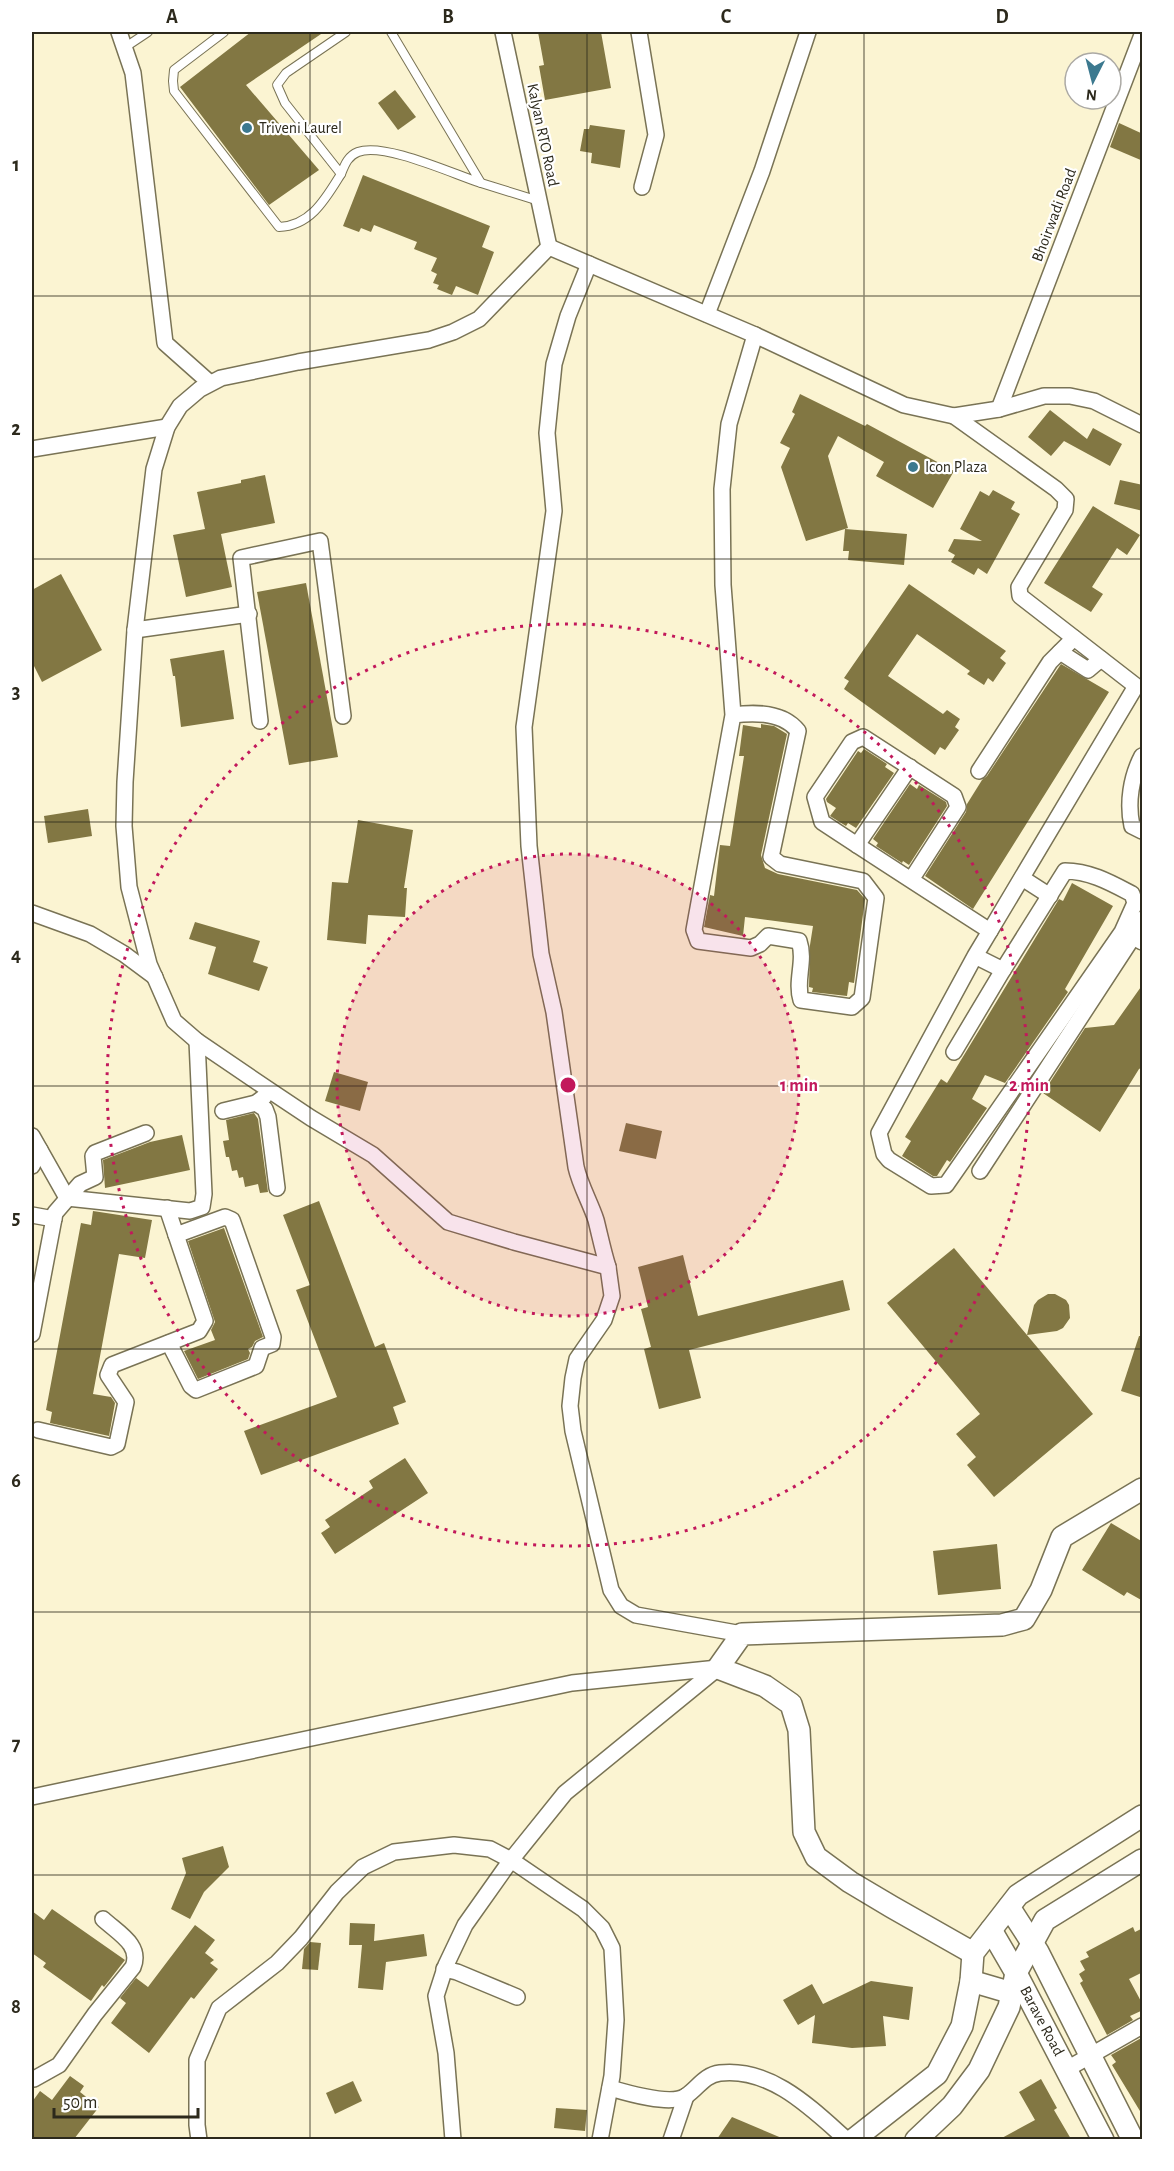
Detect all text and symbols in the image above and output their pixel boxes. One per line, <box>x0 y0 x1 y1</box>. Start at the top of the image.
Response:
text: A <box>166 7 178 27</box>
text: B <box>442 7 454 27</box>
text: C <box>721 7 732 27</box>
text: D <box>995 7 1009 27</box>
north arrow <box>1063 51 1123 111</box>
street label: Kalyan RTO Road <box>523 82 562 188</box>
text: N <box>1085 86 1098 103</box>
place label: Triveni Laurel <box>259 120 342 136</box>
marker: Triveni Laurel <box>240 121 254 135</box>
text: 1 <box>12 155 20 175</box>
street label: Bhoirwadi Road <box>1029 166 1079 264</box>
text: 2 <box>11 419 21 439</box>
place label: Icon Plaza <box>925 459 987 475</box>
marker: Icon Plaza <box>906 460 920 474</box>
text: 3 <box>12 682 20 702</box>
text: 4 <box>11 945 21 965</box>
centre of rings <box>558 1075 578 1095</box>
text: 1 min <box>780 1077 818 1095</box>
text: 2 min <box>1009 1077 1049 1095</box>
text: 5 <box>12 1208 20 1228</box>
text: 6 <box>11 1471 21 1491</box>
text: 7 <box>12 1734 21 1754</box>
street label: Barave Road <box>1017 1984 1067 2058</box>
text: 8 <box>11 1997 21 2017</box>
scale bar <box>54 2081 198 2119</box>
text: 50 m <box>63 2094 97 2112</box>

